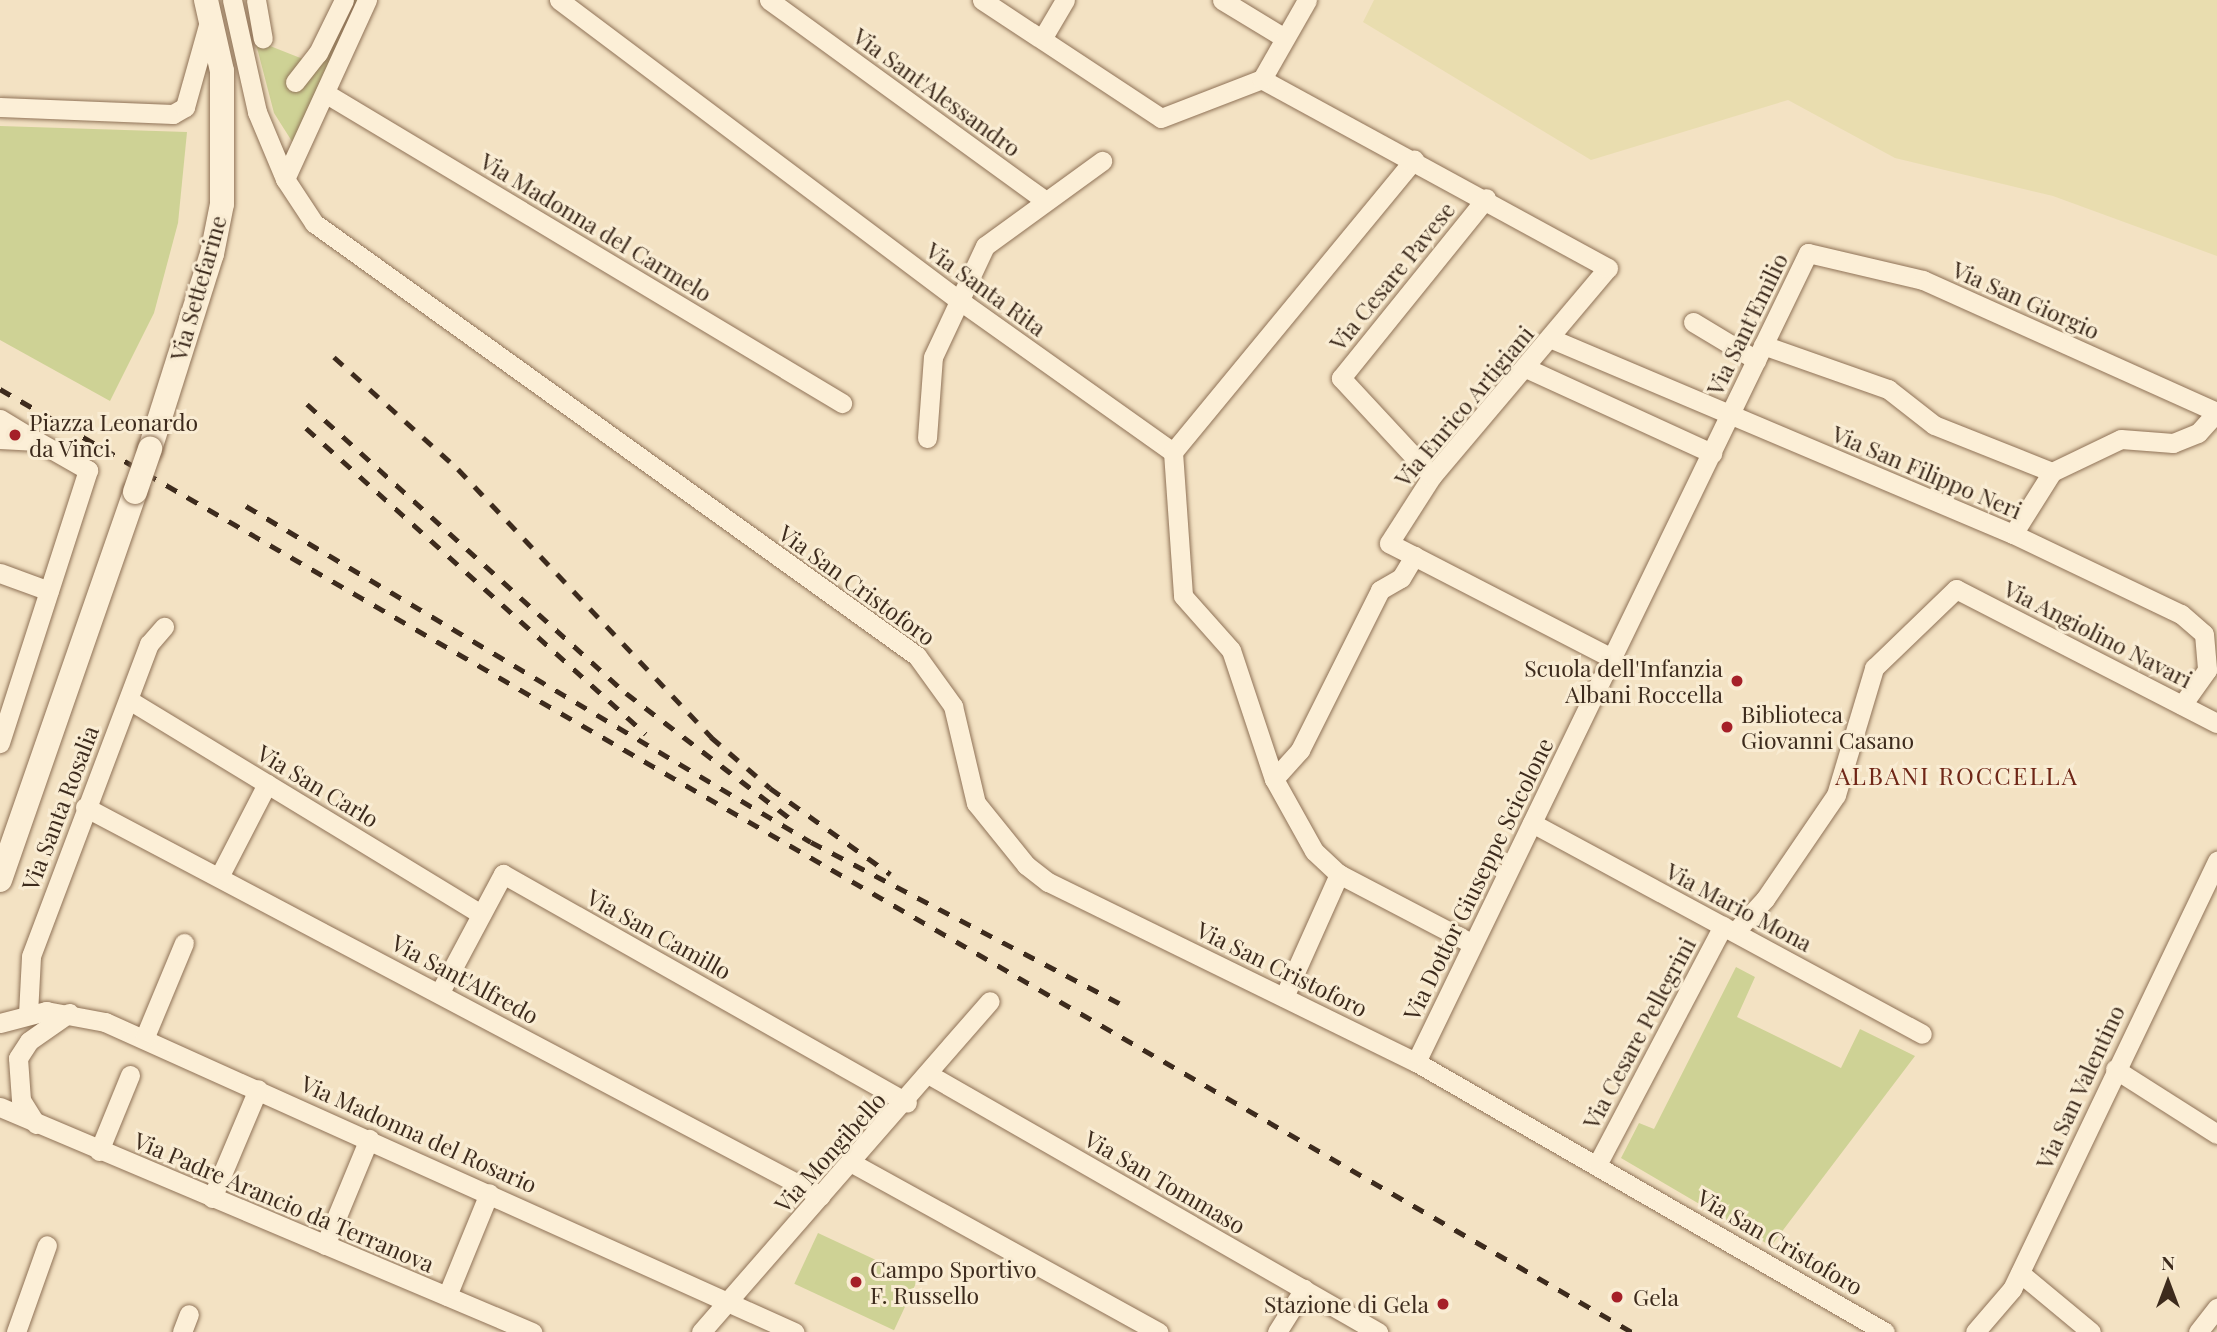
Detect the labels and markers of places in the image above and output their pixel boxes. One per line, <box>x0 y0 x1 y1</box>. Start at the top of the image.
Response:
place label: Piazza Leonardo da Vinci <box>29 408 198 462</box>
marker: Piazza Leonardo da Vinci <box>7 427 23 443</box>
place label: Scuola dell'Infanzia Albani Roccella <box>1524 654 1723 708</box>
marker: Scuola dell'Infanzia Albani Roccella <box>1729 673 1745 689</box>
place label: Biblioteca Giovanni Casano <box>1741 700 1914 754</box>
marker: Biblioteca Giovanni Casano <box>1719 719 1735 735</box>
place label: Campo Sportivo F. Russello <box>870 1255 1037 1309</box>
marker: Campo Sportivo F. Russello <box>848 1274 864 1290</box>
place label: Gela <box>1633 1283 1679 1311</box>
marker: Gela <box>1607 1287 1627 1307</box>
place label: Stazione di Gela <box>1264 1290 1429 1318</box>
marker: Stazione di Gela <box>1435 1296 1451 1312</box>

